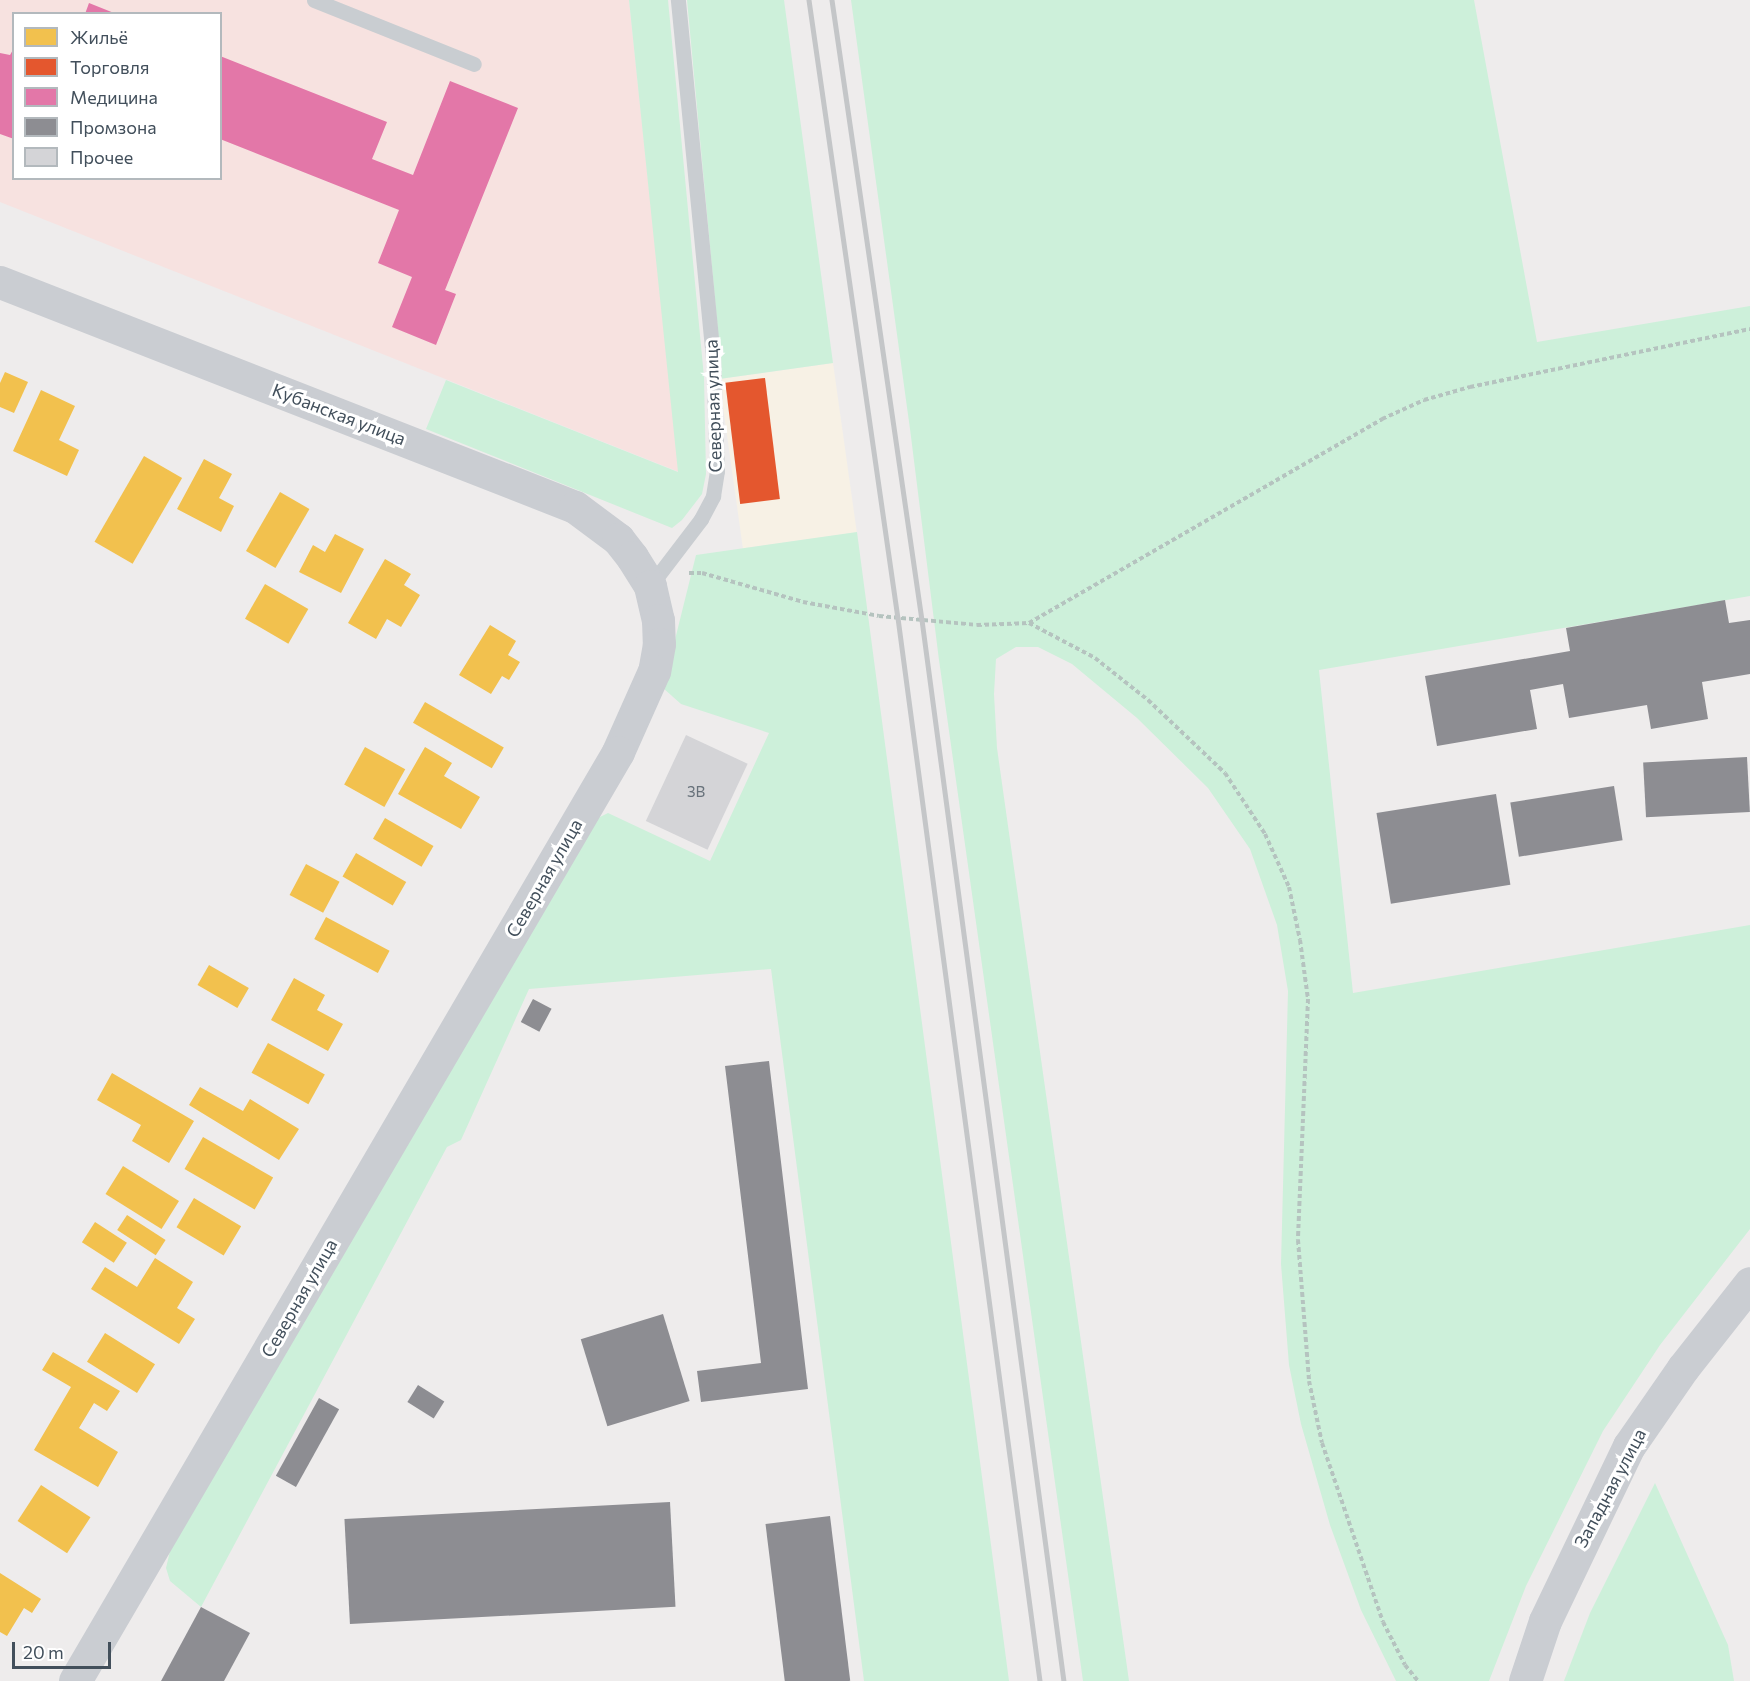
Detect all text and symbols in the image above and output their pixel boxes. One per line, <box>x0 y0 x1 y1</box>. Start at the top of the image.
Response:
legend <box>12 12 222 180</box>
text: Жильё <box>70 26 128 48</box>
text: Торговля <box>70 56 149 78</box>
text: Медицина <box>70 86 158 108</box>
text: Промзона <box>70 116 157 138</box>
text: Прочее <box>70 146 133 168</box>
street label: Северная улица <box>700 339 726 473</box>
street label: Кубанская улица <box>269 379 409 449</box>
house number: 3В <box>687 783 705 801</box>
street label: Северная улица <box>501 815 587 941</box>
street label: Северная улица <box>256 1235 342 1361</box>
street label: Западная улица <box>1570 1425 1650 1551</box>
scale bar <box>15 1630 114 1668</box>
text: 20 m <box>23 1641 64 1663</box>

